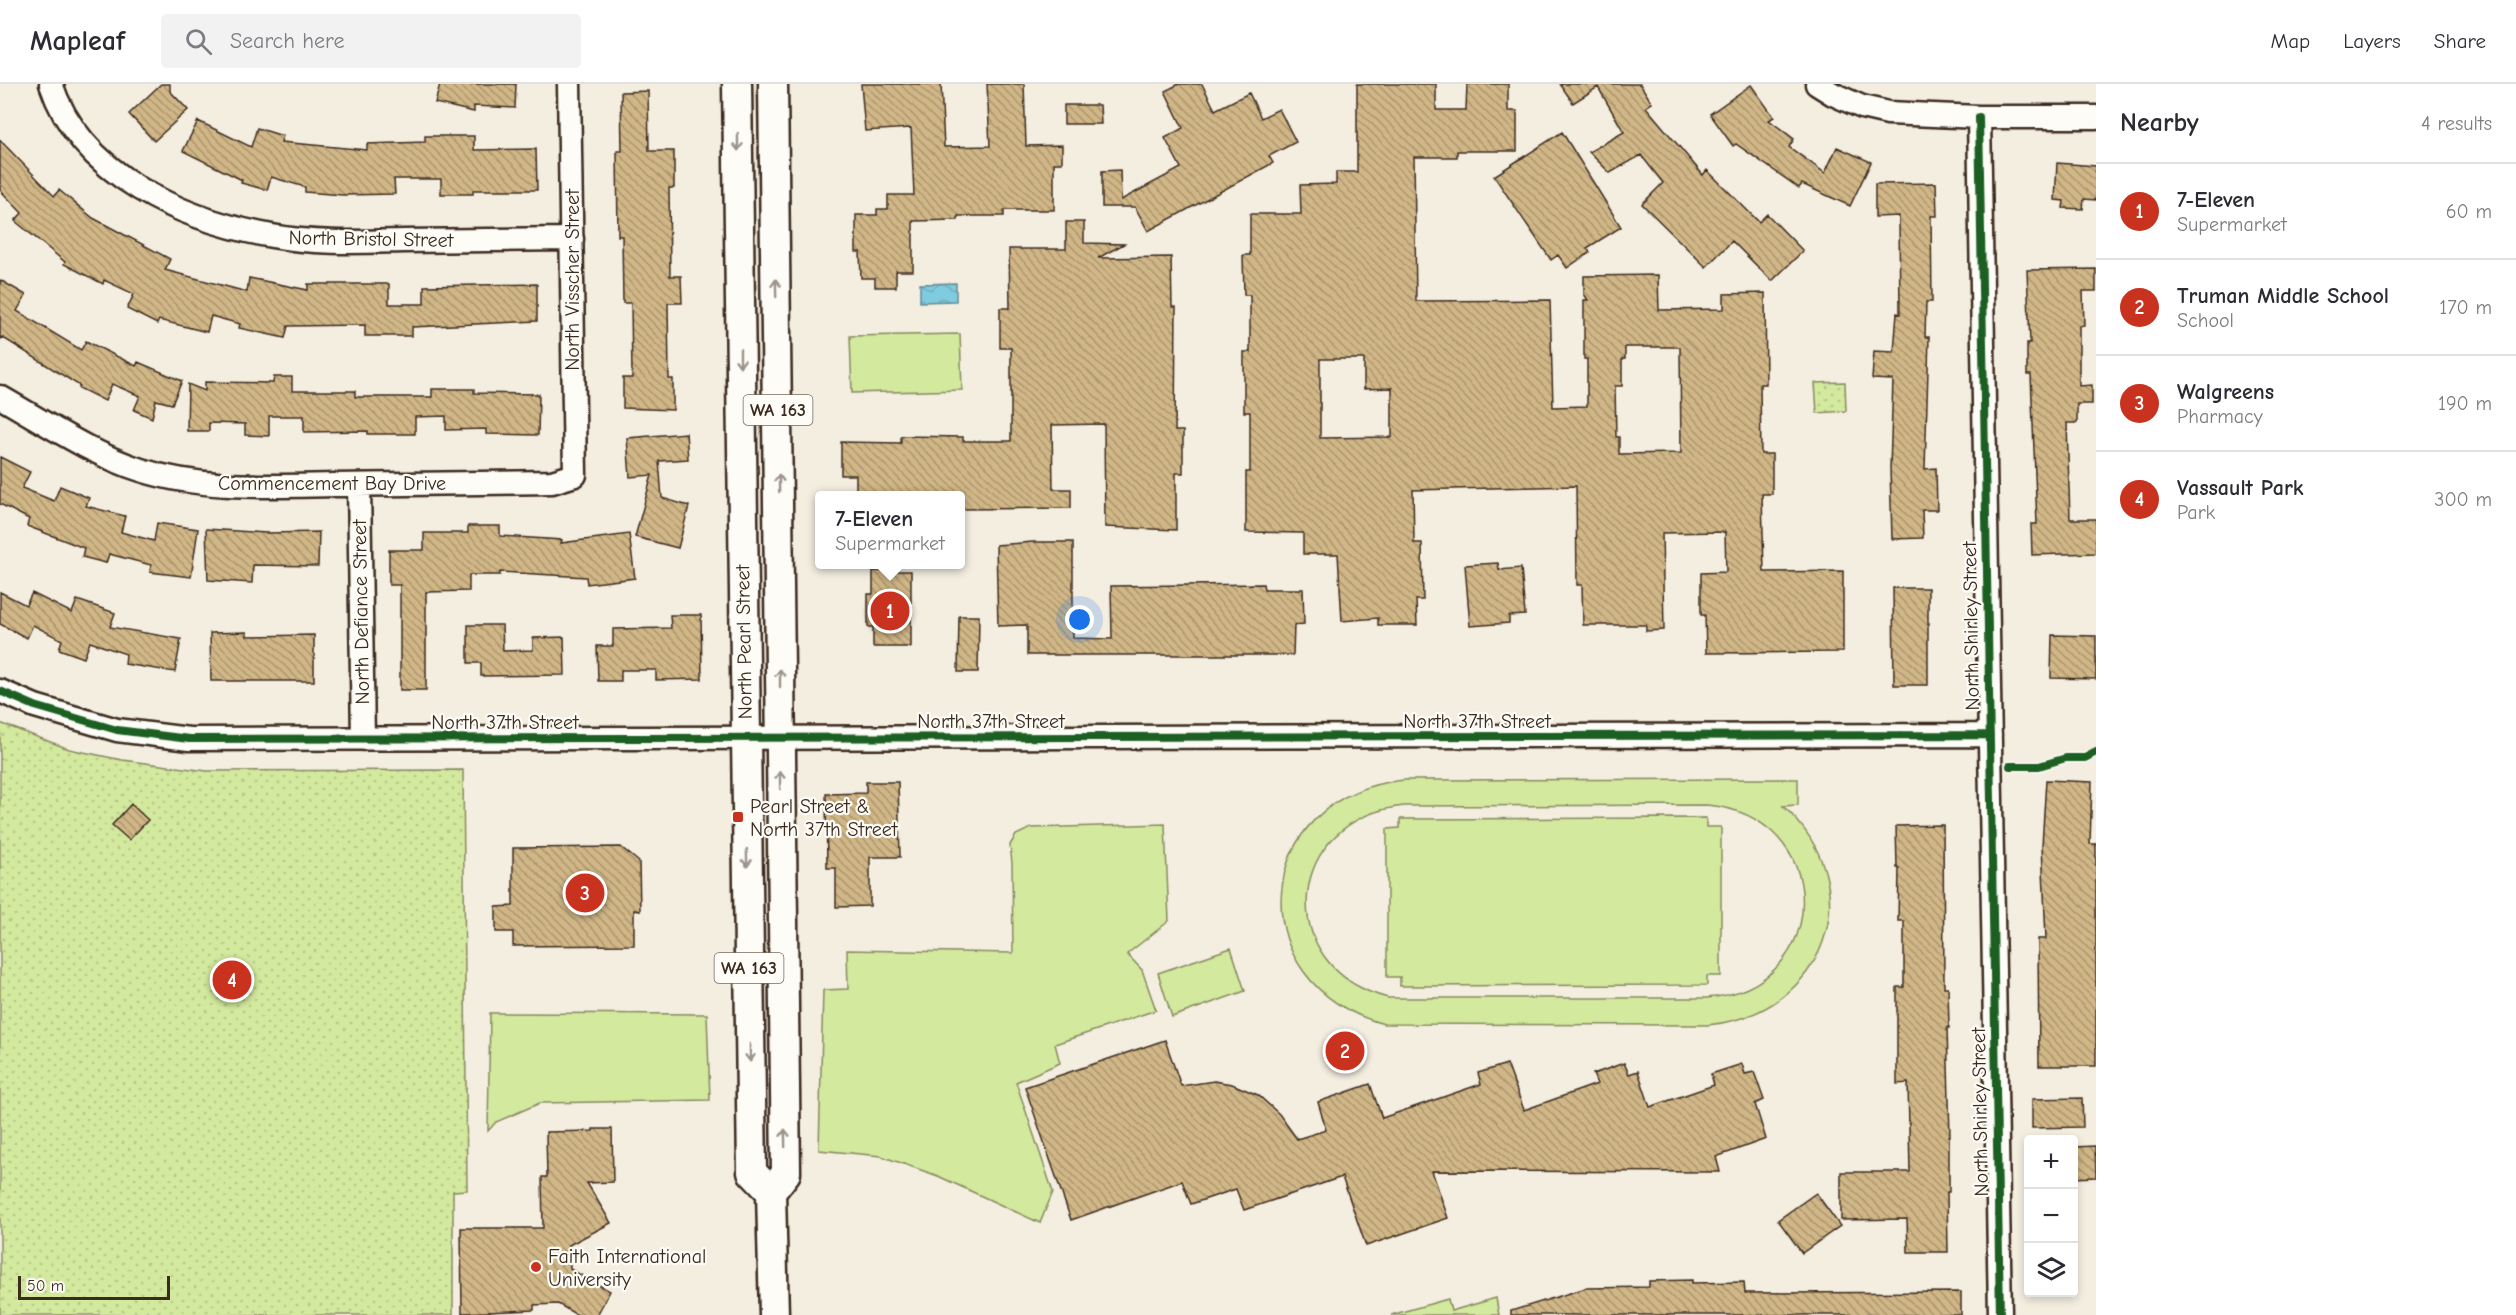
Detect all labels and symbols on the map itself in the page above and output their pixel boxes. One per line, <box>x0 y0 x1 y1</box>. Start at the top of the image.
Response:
one-way arrow <box>732 132 743 152</box>
street label: North Visscher Street <box>561 188 584 371</box>
street label: North Bristol Street <box>288 226 455 252</box>
one-way arrow <box>770 279 782 299</box>
one-way arrow <box>734 348 746 368</box>
road number: WA 163 <box>744 395 812 425</box>
street label: Commencement Bay Drive <box>218 472 446 495</box>
one-way arrow <box>773 474 785 494</box>
street label: North Defiance Street <box>348 518 374 705</box>
street label: North Shirley Street <box>1958 540 1984 711</box>
street label: North Pearl Street <box>731 563 757 719</box>
pin: 1 <box>870 588 910 634</box>
your location <box>1065 605 1094 634</box>
one-way arrow <box>774 669 786 689</box>
street label: North 37th Street <box>917 710 1066 733</box>
street label: North 37th Street <box>1403 710 1552 733</box>
street label: North 37th Street <box>431 711 580 734</box>
one-way arrow <box>774 771 786 791</box>
place label: Pearl Street & North 37th Street <box>750 795 899 841</box>
marker: Pearl Street & North 37th Street <box>731 810 745 824</box>
one-way arrow <box>741 847 753 867</box>
pin: 3 <box>566 870 604 916</box>
road number: WA 163 <box>714 953 783 983</box>
pin: 4 <box>212 958 252 1002</box>
street label: North Shirley Street <box>1967 1026 1993 1197</box>
pin: 2 <box>1326 1028 1364 1074</box>
one-way arrow <box>744 1042 756 1062</box>
one-way arrow <box>779 1129 791 1149</box>
place label: Faith International University <box>548 1245 706 1291</box>
marker: Faith International University <box>529 1260 543 1274</box>
scale bar <box>18 1273 170 1300</box>

